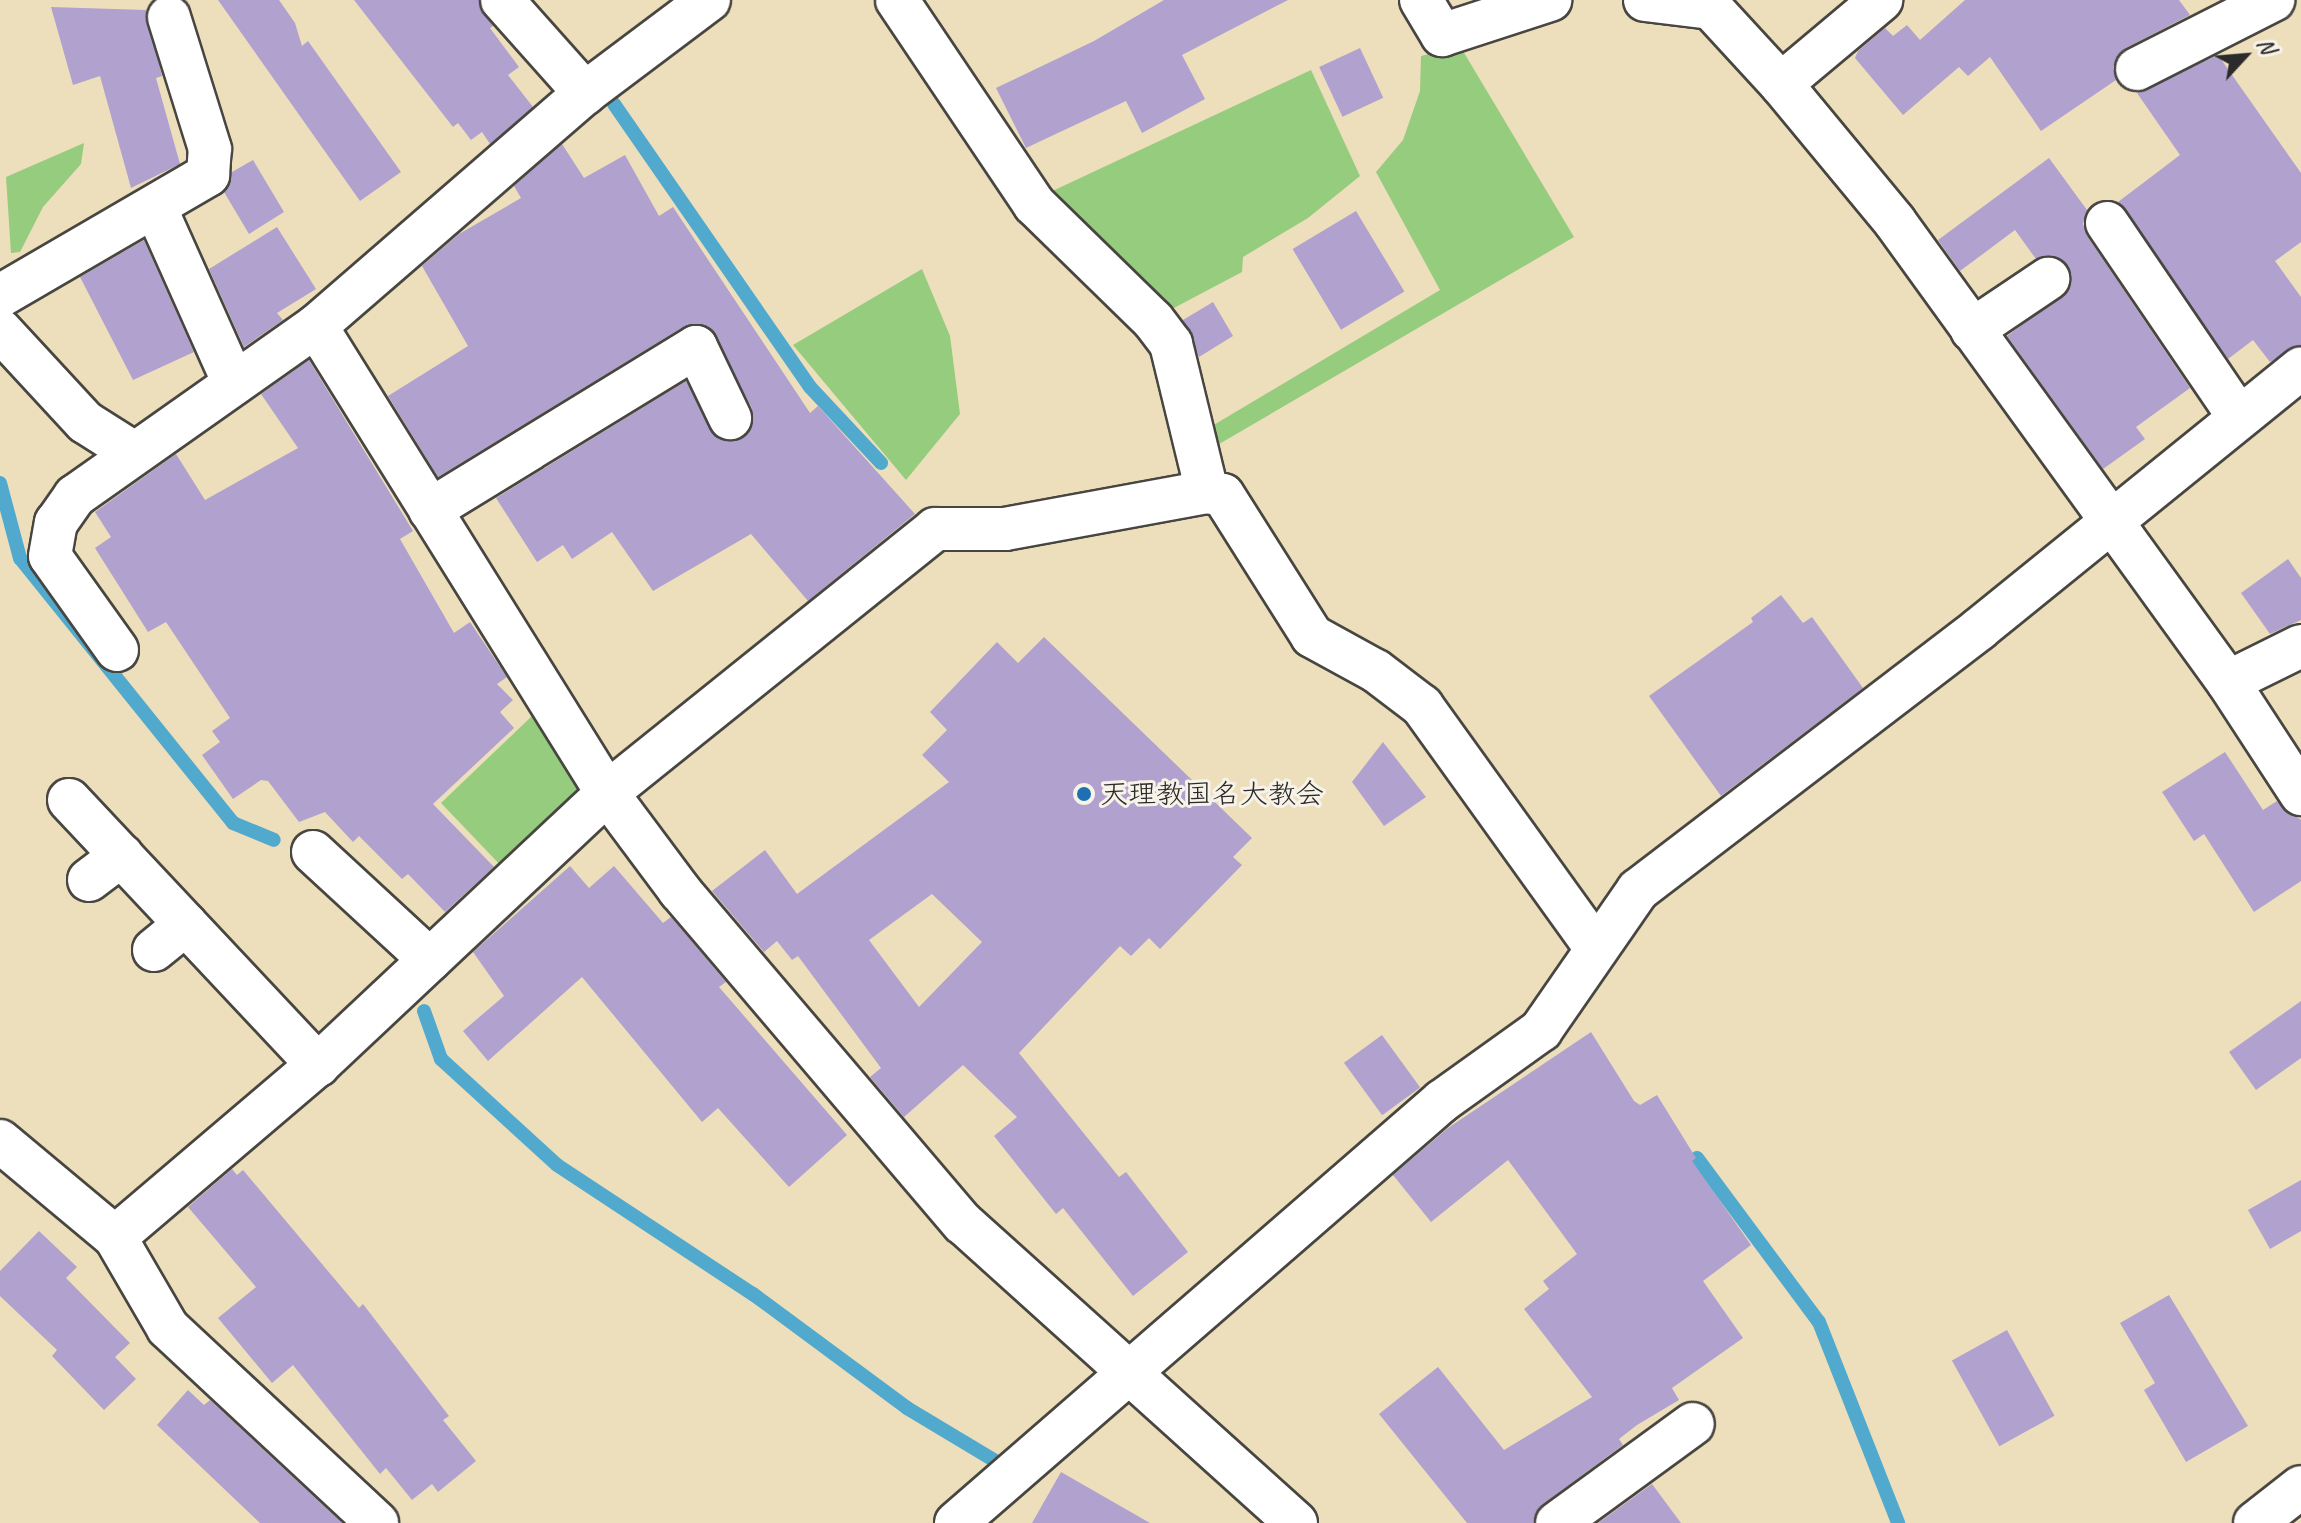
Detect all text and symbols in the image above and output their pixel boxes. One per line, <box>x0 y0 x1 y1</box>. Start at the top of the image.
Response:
north arrow <box>2205 16 2285 96</box>
text: N <box>2251 33 2282 58</box>
place label: 天理教国名大教会 <box>1100 777 1324 811</box>
marker: 天理教国名大教会 <box>1075 785 1093 803</box>

